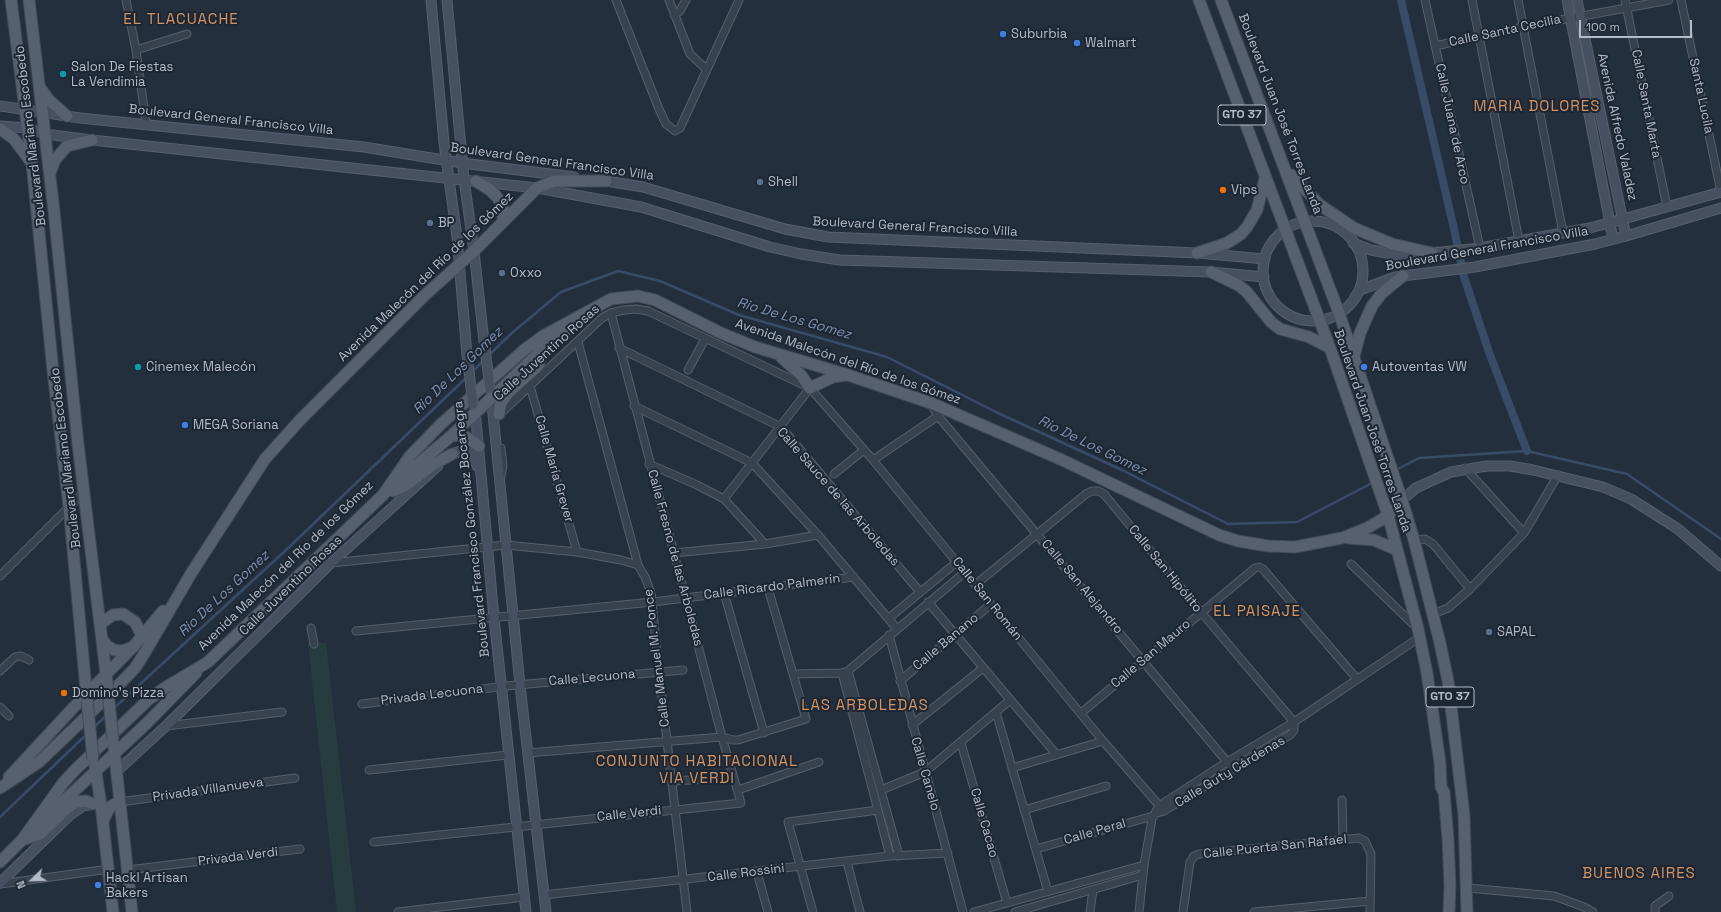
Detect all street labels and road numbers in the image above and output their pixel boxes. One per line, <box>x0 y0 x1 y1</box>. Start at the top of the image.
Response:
street label: Boulevard Juan José Torres Landa <box>1234 12 1326 216</box>
street label: Calle Santa Cecilia <box>1448 12 1562 50</box>
street label: Boulevard Mariano Escobedo <box>12 45 50 227</box>
street label: Calle Santa Marta <box>1628 48 1664 160</box>
street label: Avenida Alfredo Valadez <box>1594 52 1640 202</box>
street label: Santa Lucila <box>1685 57 1717 135</box>
street label: Calle Juana de Arco <box>1432 62 1472 186</box>
street label: Boulevard General Francisco Villa <box>128 101 334 139</box>
road number: GTO 37 <box>1218 105 1266 125</box>
street label: Boulevard General Francisco Villa <box>449 140 655 184</box>
street label: Avenida Malecón del Río de los Gómez <box>335 189 517 365</box>
street label: Boulevard General Francisco Villa <box>812 214 1018 240</box>
street label: Boulevard General Francisco Villa <box>1384 223 1590 275</box>
street label: Calle Juventino Rosas <box>491 301 603 405</box>
street label: Avenida Malecón del Río de los Gómez <box>733 316 963 408</box>
street label: Boulevard Juan José Torres Landa <box>1330 328 1414 534</box>
street label: Boulevard Mariano Escobedo <box>47 367 85 549</box>
street label: Boulevard Francisco González Bocanegra <box>451 400 493 658</box>
street label: Calle María Grever <box>531 414 577 524</box>
street label: Calle Sauce de las Arboledas <box>774 425 902 569</box>
street label: Calle Fresno de las Arboledas <box>644 468 706 648</box>
street label: Avenida Malecón del Río de los Gómez <box>195 478 377 654</box>
street label: Calle San Hipólito <box>1125 522 1205 616</box>
street label: Calle Juventino Rosas <box>236 533 346 639</box>
street label: Calle San Alejandro <box>1038 536 1126 638</box>
street label: Calle San Román <box>949 554 1025 644</box>
street label: Calle Ricardo Palmerín <box>703 571 841 603</box>
street label: Calle Manuel M. Ponce <box>641 588 673 728</box>
street label: Calle Banano <box>910 610 982 674</box>
street label: Calle San Mauro <box>1108 616 1194 692</box>
street label: Calle Lecuona <box>548 666 636 690</box>
street label: Privada Lecuona <box>380 681 484 709</box>
road number: GTO 37 <box>1426 687 1474 707</box>
street label: Calle Guty Cárdenas <box>1172 733 1288 811</box>
street label: Calle Canelo <box>907 735 943 813</box>
street label: Privada Villanueva <box>152 774 264 806</box>
street label: Calle Cacao <box>967 786 1001 860</box>
street label: Calle Verdi <box>596 803 662 825</box>
street label: Calle Peral <box>1062 816 1128 848</box>
street label: Calle Puerta San Rafael <box>1202 832 1348 862</box>
street label: Privada Verdi <box>197 844 279 870</box>
street label: Calle Rossini <box>707 861 785 885</box>

